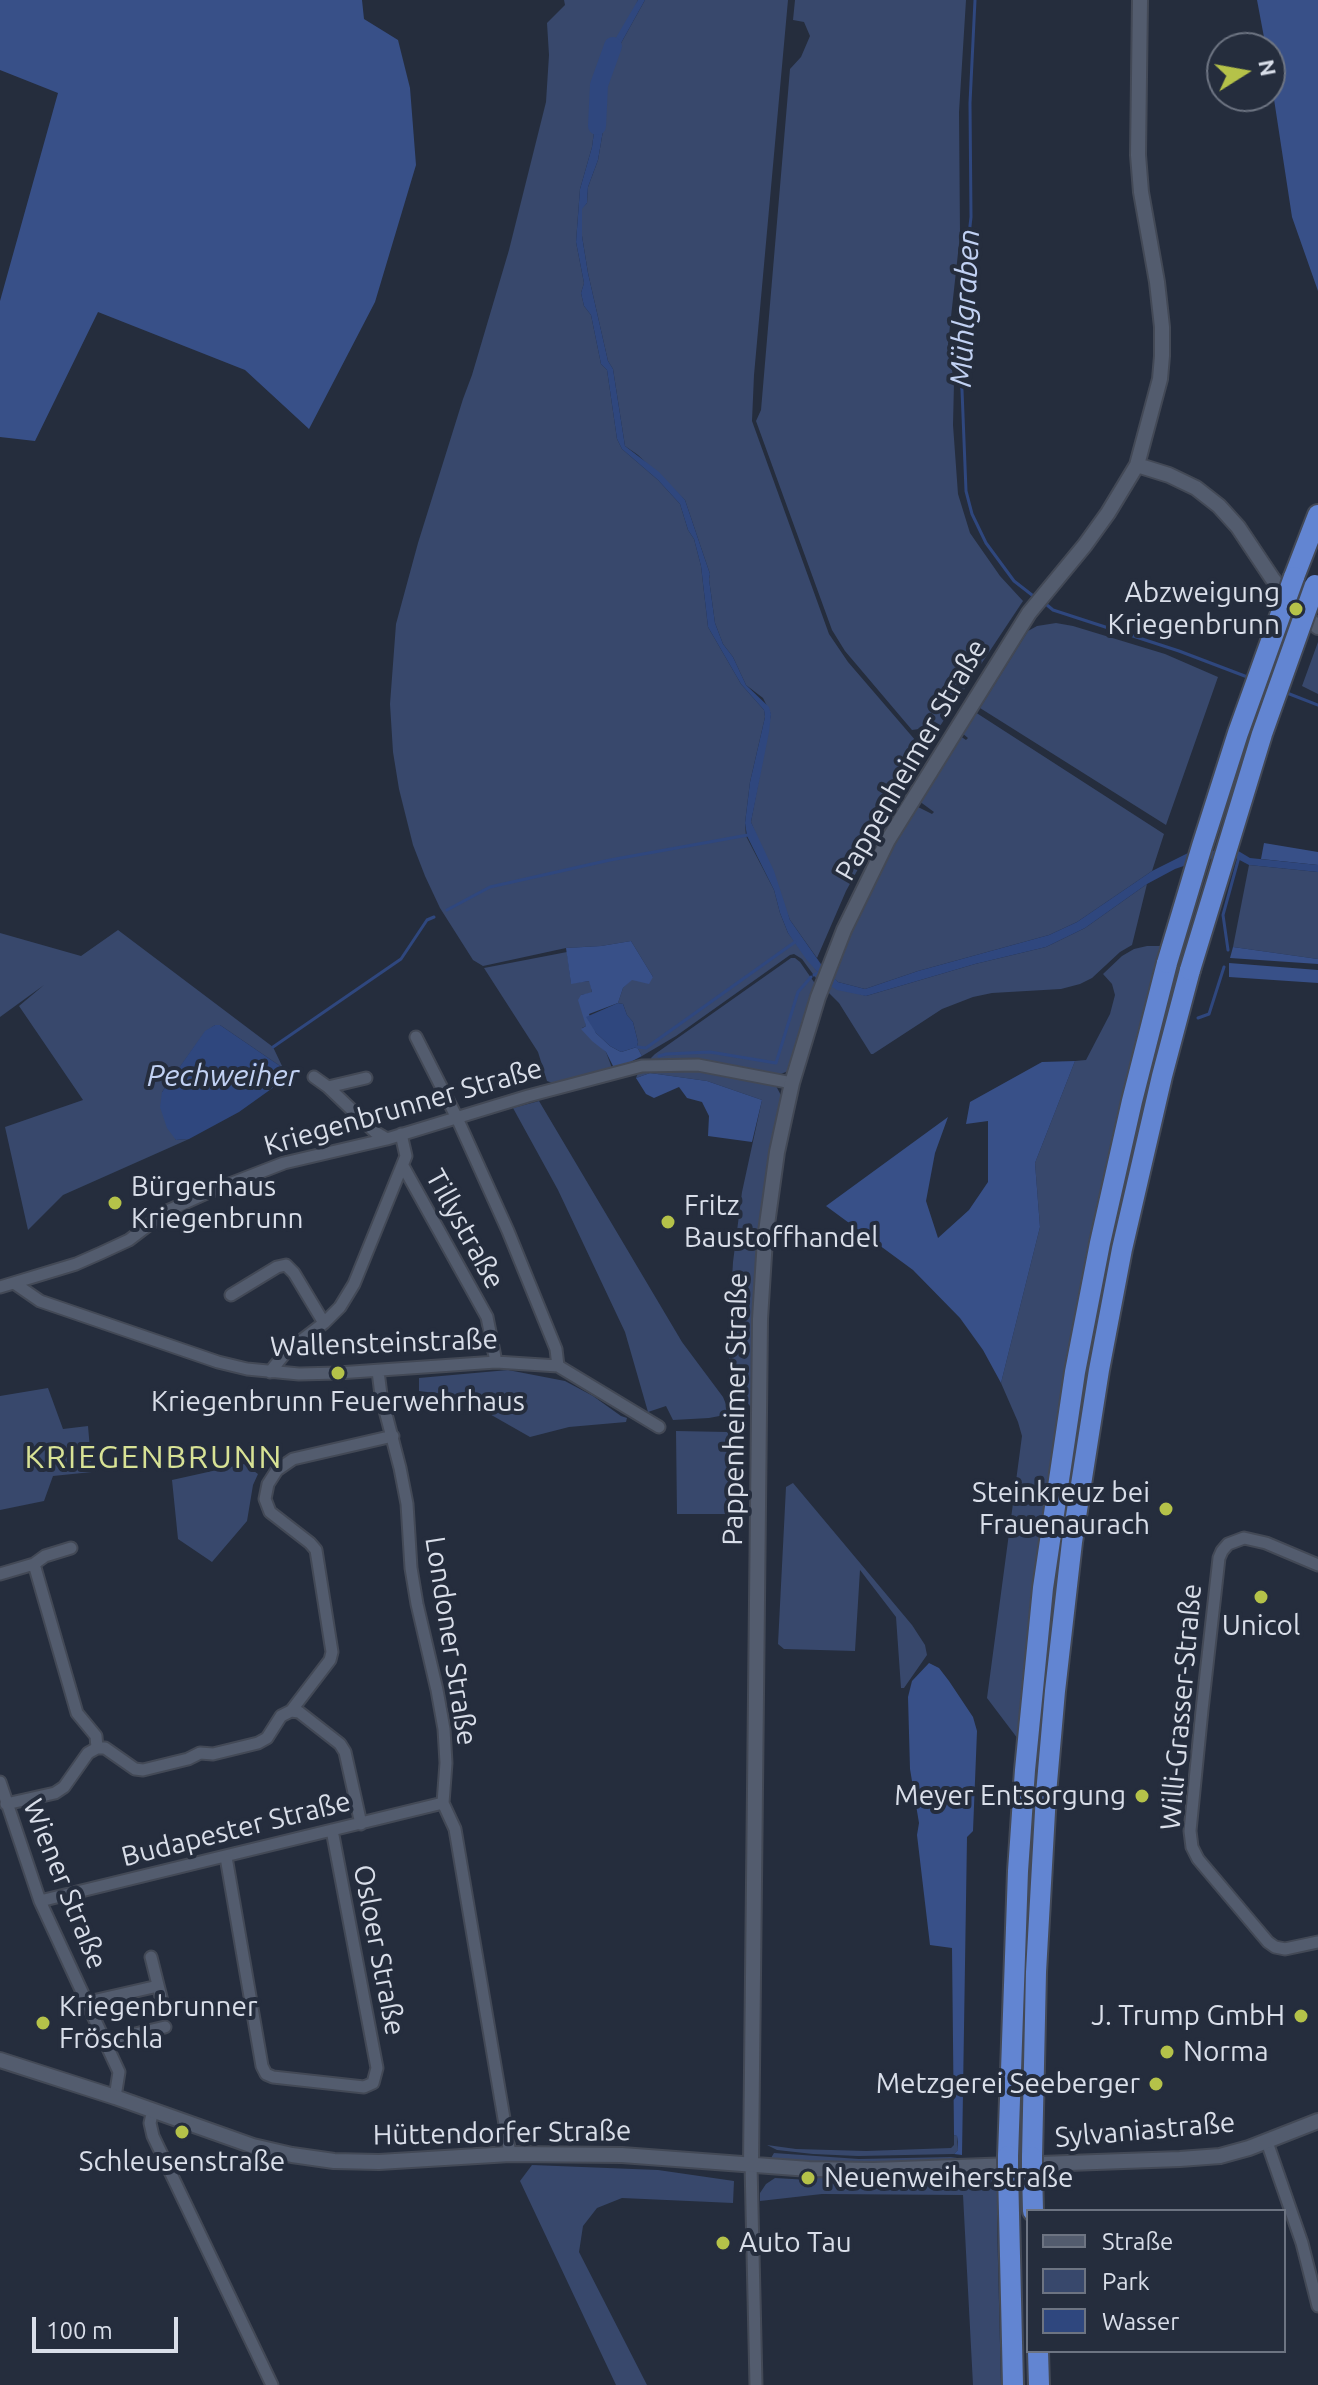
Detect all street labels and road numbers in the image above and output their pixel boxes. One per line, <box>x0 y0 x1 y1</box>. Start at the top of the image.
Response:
street label: Pappenheimer Straße <box>828 633 994 887</box>
street label: Kriegenbrunner Straße <box>260 1051 546 1163</box>
street label: Tillystraße <box>418 1163 512 1295</box>
street label: Pappenheimer Straße <box>716 1272 754 1546</box>
street label: Wallensteinstraße <box>270 1322 498 1364</box>
street label: Londoner Straße <box>418 1534 484 1748</box>
street label: Willi-Grasser-Straße <box>1153 1582 1209 1832</box>
street label: Budapester Straße <box>118 1784 354 1874</box>
street label: Wiener Straße <box>16 1794 114 1974</box>
street label: Osloer Straße <box>346 1862 412 2038</box>
street label: Sylvaniastraße <box>1053 2105 1237 2155</box>
street label: Hüttendorfer Straße <box>373 2114 631 2152</box>

